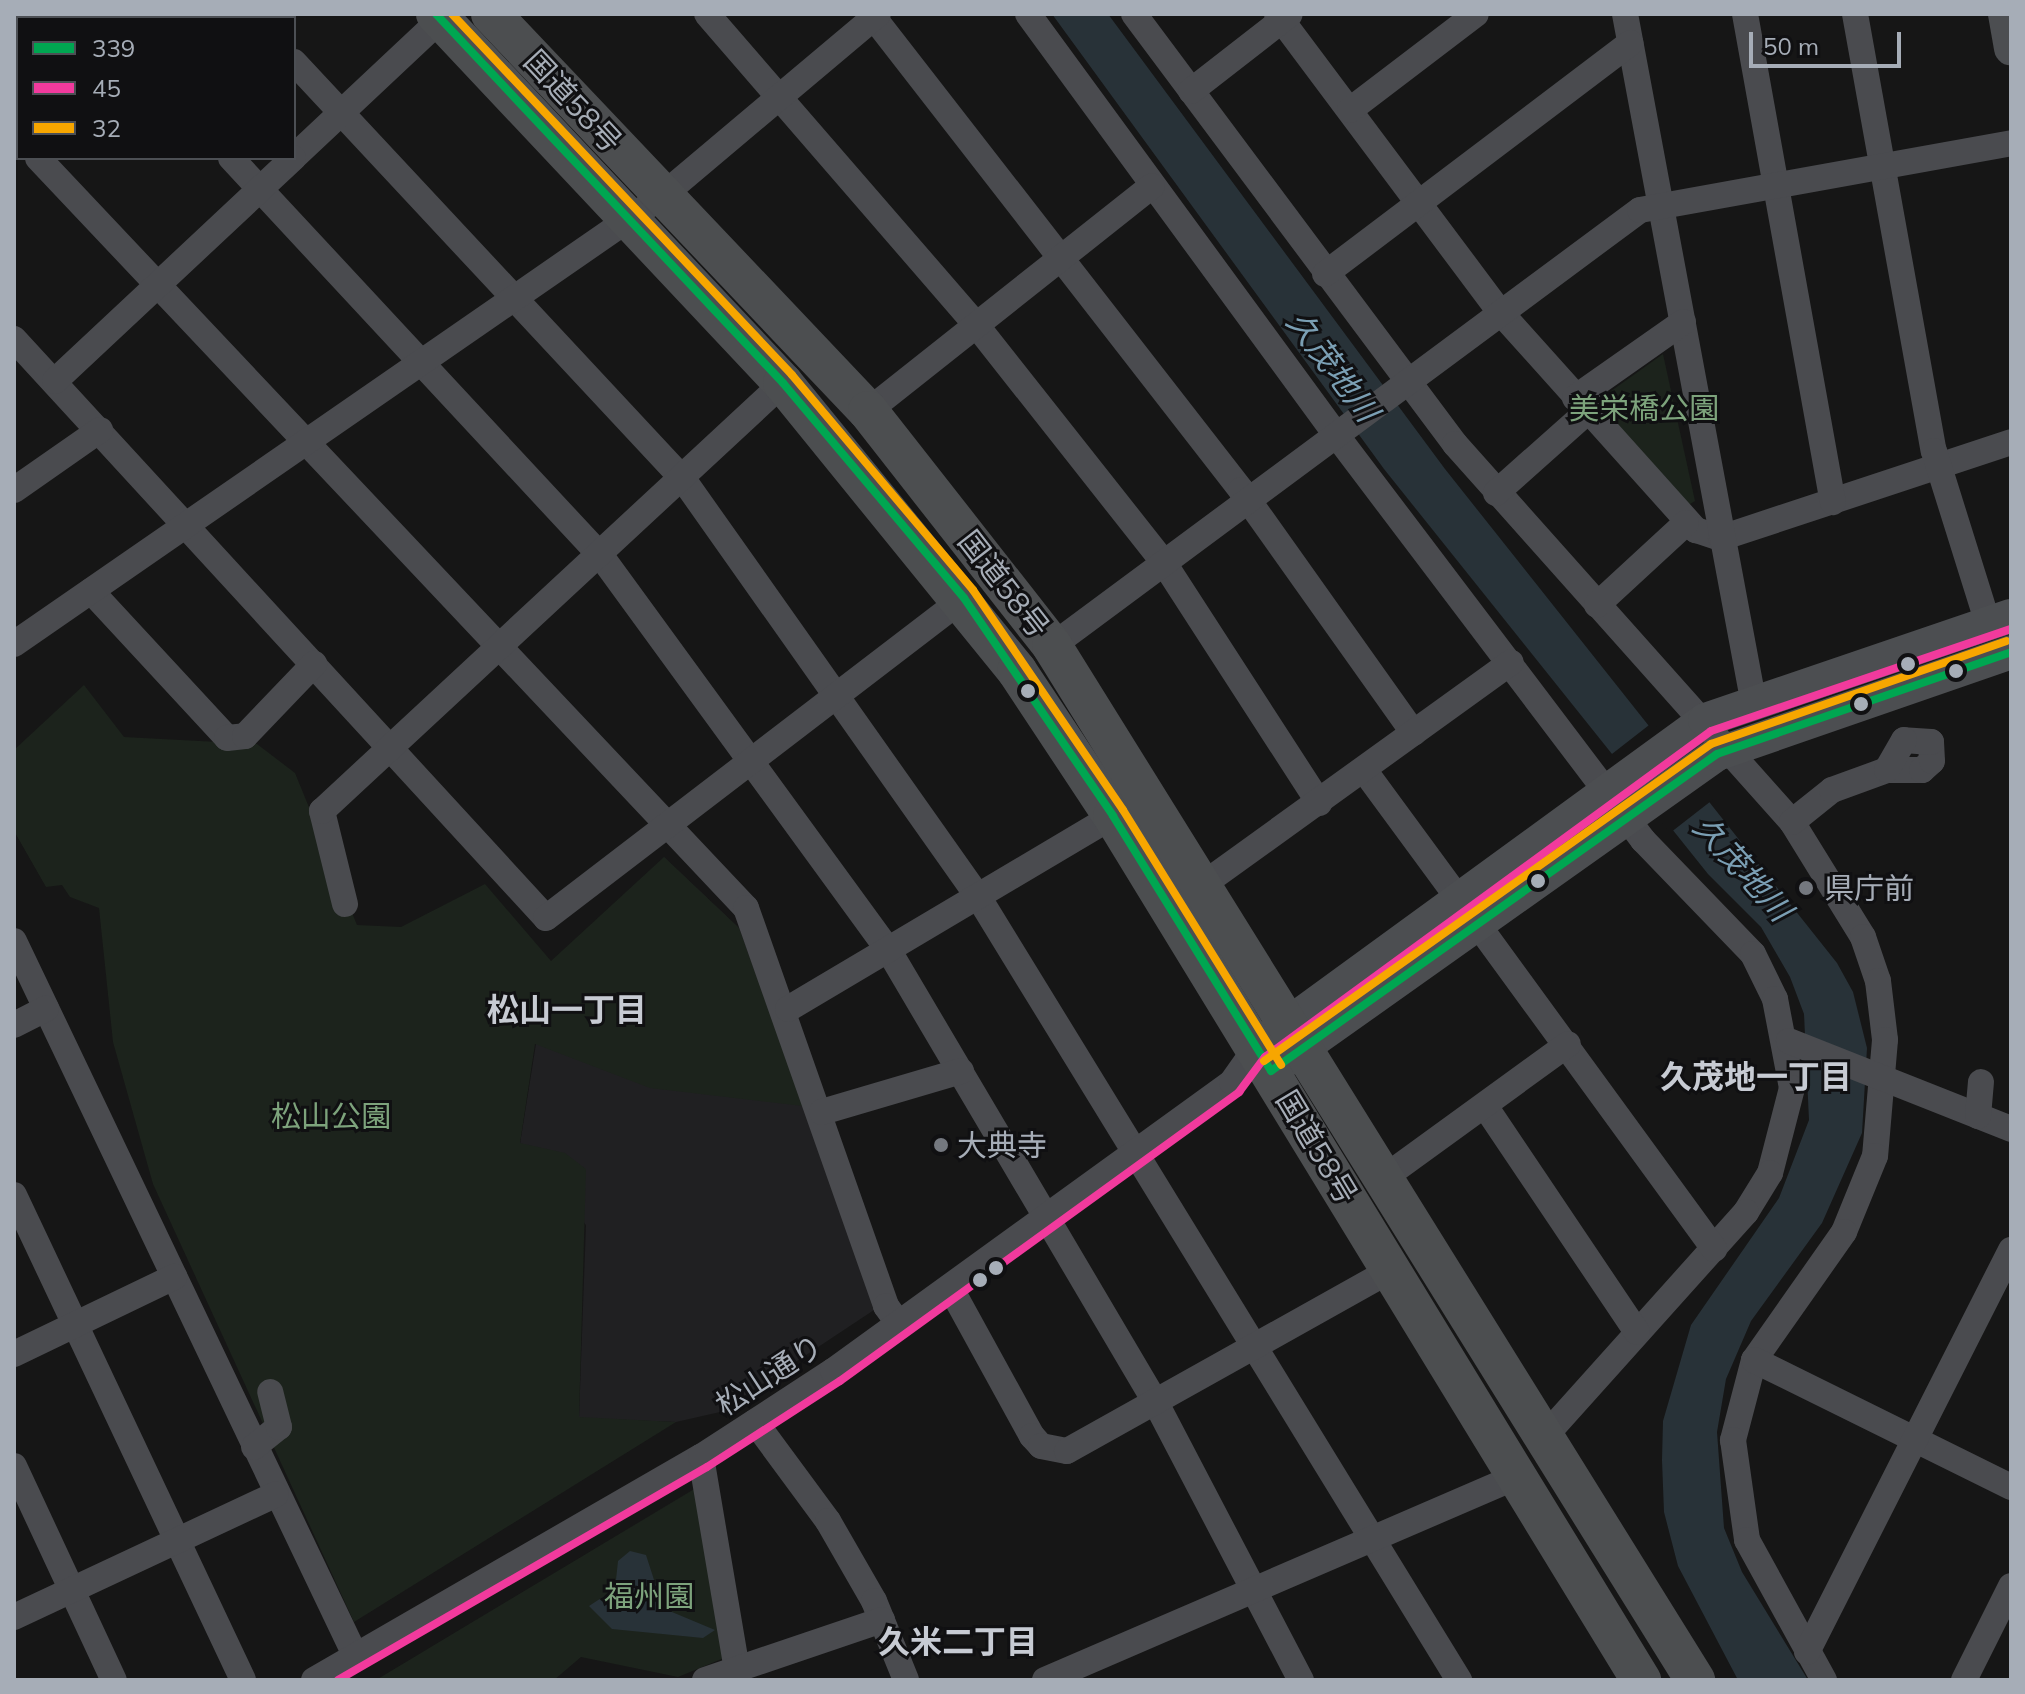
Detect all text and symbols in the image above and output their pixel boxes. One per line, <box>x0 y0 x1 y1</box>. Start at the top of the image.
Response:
legend <box>16 16 296 160</box>
scale bar <box>1753 16 1905 66</box>
text: 50 m <box>1763 31 1819 61</box>
text: 339 <box>92 33 135 63</box>
street label: 国道58号 <box>517 43 629 159</box>
text: 45 <box>92 73 121 103</box>
text: 32 <box>92 113 121 143</box>
water label: 久茂地川 <box>1279 303 1387 429</box>
park label: 美栄橋公園 <box>1569 390 1719 426</box>
street label: 国道58号 <box>951 523 1057 645</box>
unlabelled marker <box>1900 656 1916 672</box>
unlabelled marker <box>1948 663 1964 679</box>
unlabelled marker <box>1020 683 1036 699</box>
unlabelled marker <box>1853 696 1869 712</box>
water label: 久茂地川 <box>1686 808 1800 928</box>
place label: 県庁前 <box>1824 870 1914 906</box>
unlabelled marker <box>1530 873 1546 889</box>
marker: 県庁前 <box>1795 877 1817 899</box>
district label: 松山一丁目 <box>487 990 647 1028</box>
district label: 久茂地一丁目 <box>1660 1057 1852 1095</box>
street label: 国道58号 <box>1269 1084 1365 1210</box>
park label: 松山公園 <box>271 1098 391 1134</box>
place label: 大典寺 <box>957 1127 1047 1163</box>
marker: 大典寺 <box>932 1136 950 1154</box>
unlabelled marker <box>988 1260 1004 1276</box>
unlabelled marker <box>972 1272 988 1288</box>
street label: 松山通り <box>709 1327 829 1423</box>
park label: 福州園 <box>604 1578 694 1614</box>
district label: 久米二丁目 <box>878 1622 1038 1660</box>

